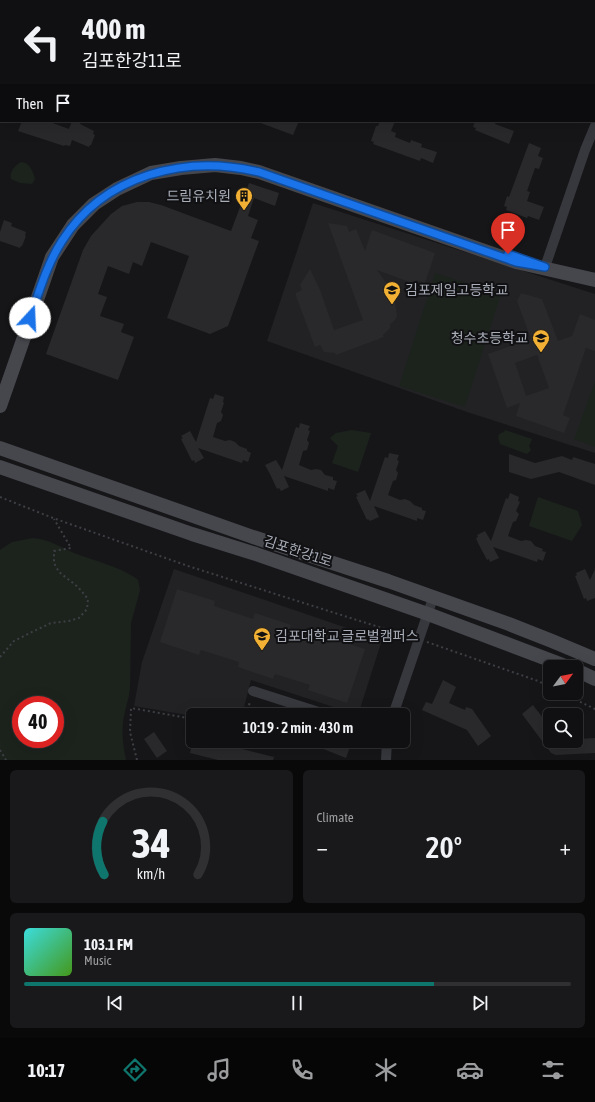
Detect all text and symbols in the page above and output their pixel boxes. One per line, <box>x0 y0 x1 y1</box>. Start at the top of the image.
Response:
text: 400 m <box>82 13 145 45</box>
icon: left <box>16 16 68 68</box>
text: 김포한강11로 <box>82 50 182 71</box>
icon: arrive <box>52 92 74 114</box>
text: Then <box>16 95 44 112</box>
building icon: 드림유치원 <box>234 186 254 211</box>
place label: 드림유치원 <box>167 188 231 204</box>
pin <box>491 213 525 254</box>
icon: arrive <box>497 219 519 241</box>
school or university icon: 김포제일고등학교 <box>382 280 402 305</box>
place label: 김포제일고등학교 <box>405 282 508 298</box>
position arrow <box>9 297 51 339</box>
school or university icon: 청수초등학교 <box>531 328 551 353</box>
place label: 청수초등학교 <box>451 330 528 346</box>
street label: 김포한강1로 <box>262 532 334 570</box>
school or university icon: 김포대학교 글로벌캠퍼스 <box>252 626 272 651</box>
place label: 김포대학교 글로벌캠퍼스 <box>275 628 419 644</box>
north arrow <box>543 660 583 700</box>
map controls <box>543 660 583 748</box>
speed limit sign: 40 <box>12 696 64 748</box>
button: search <box>543 708 583 748</box>
text: 10:19 · 2 min · 430 m <box>243 719 353 736</box>
text: Climate <box>317 810 354 825</box>
text: 34 <box>132 818 171 866</box>
text: 20° <box>426 830 462 864</box>
text: − <box>317 834 328 860</box>
text: + <box>560 834 571 860</box>
text: km/h <box>137 865 165 881</box>
text: 103.1 FM <box>84 936 133 953</box>
text: Music <box>84 953 111 968</box>
icon: previous <box>104 992 126 1014</box>
icon: pause <box>286 992 308 1014</box>
icon: next <box>469 992 491 1014</box>
icon: directions <box>121 1056 149 1084</box>
icon: music <box>205 1056 233 1084</box>
icon: phone <box>288 1056 316 1084</box>
icon: climate <box>372 1056 400 1084</box>
icon: car <box>456 1056 484 1084</box>
icon: filters <box>539 1056 567 1084</box>
text: 10:17 <box>28 1060 65 1081</box>

